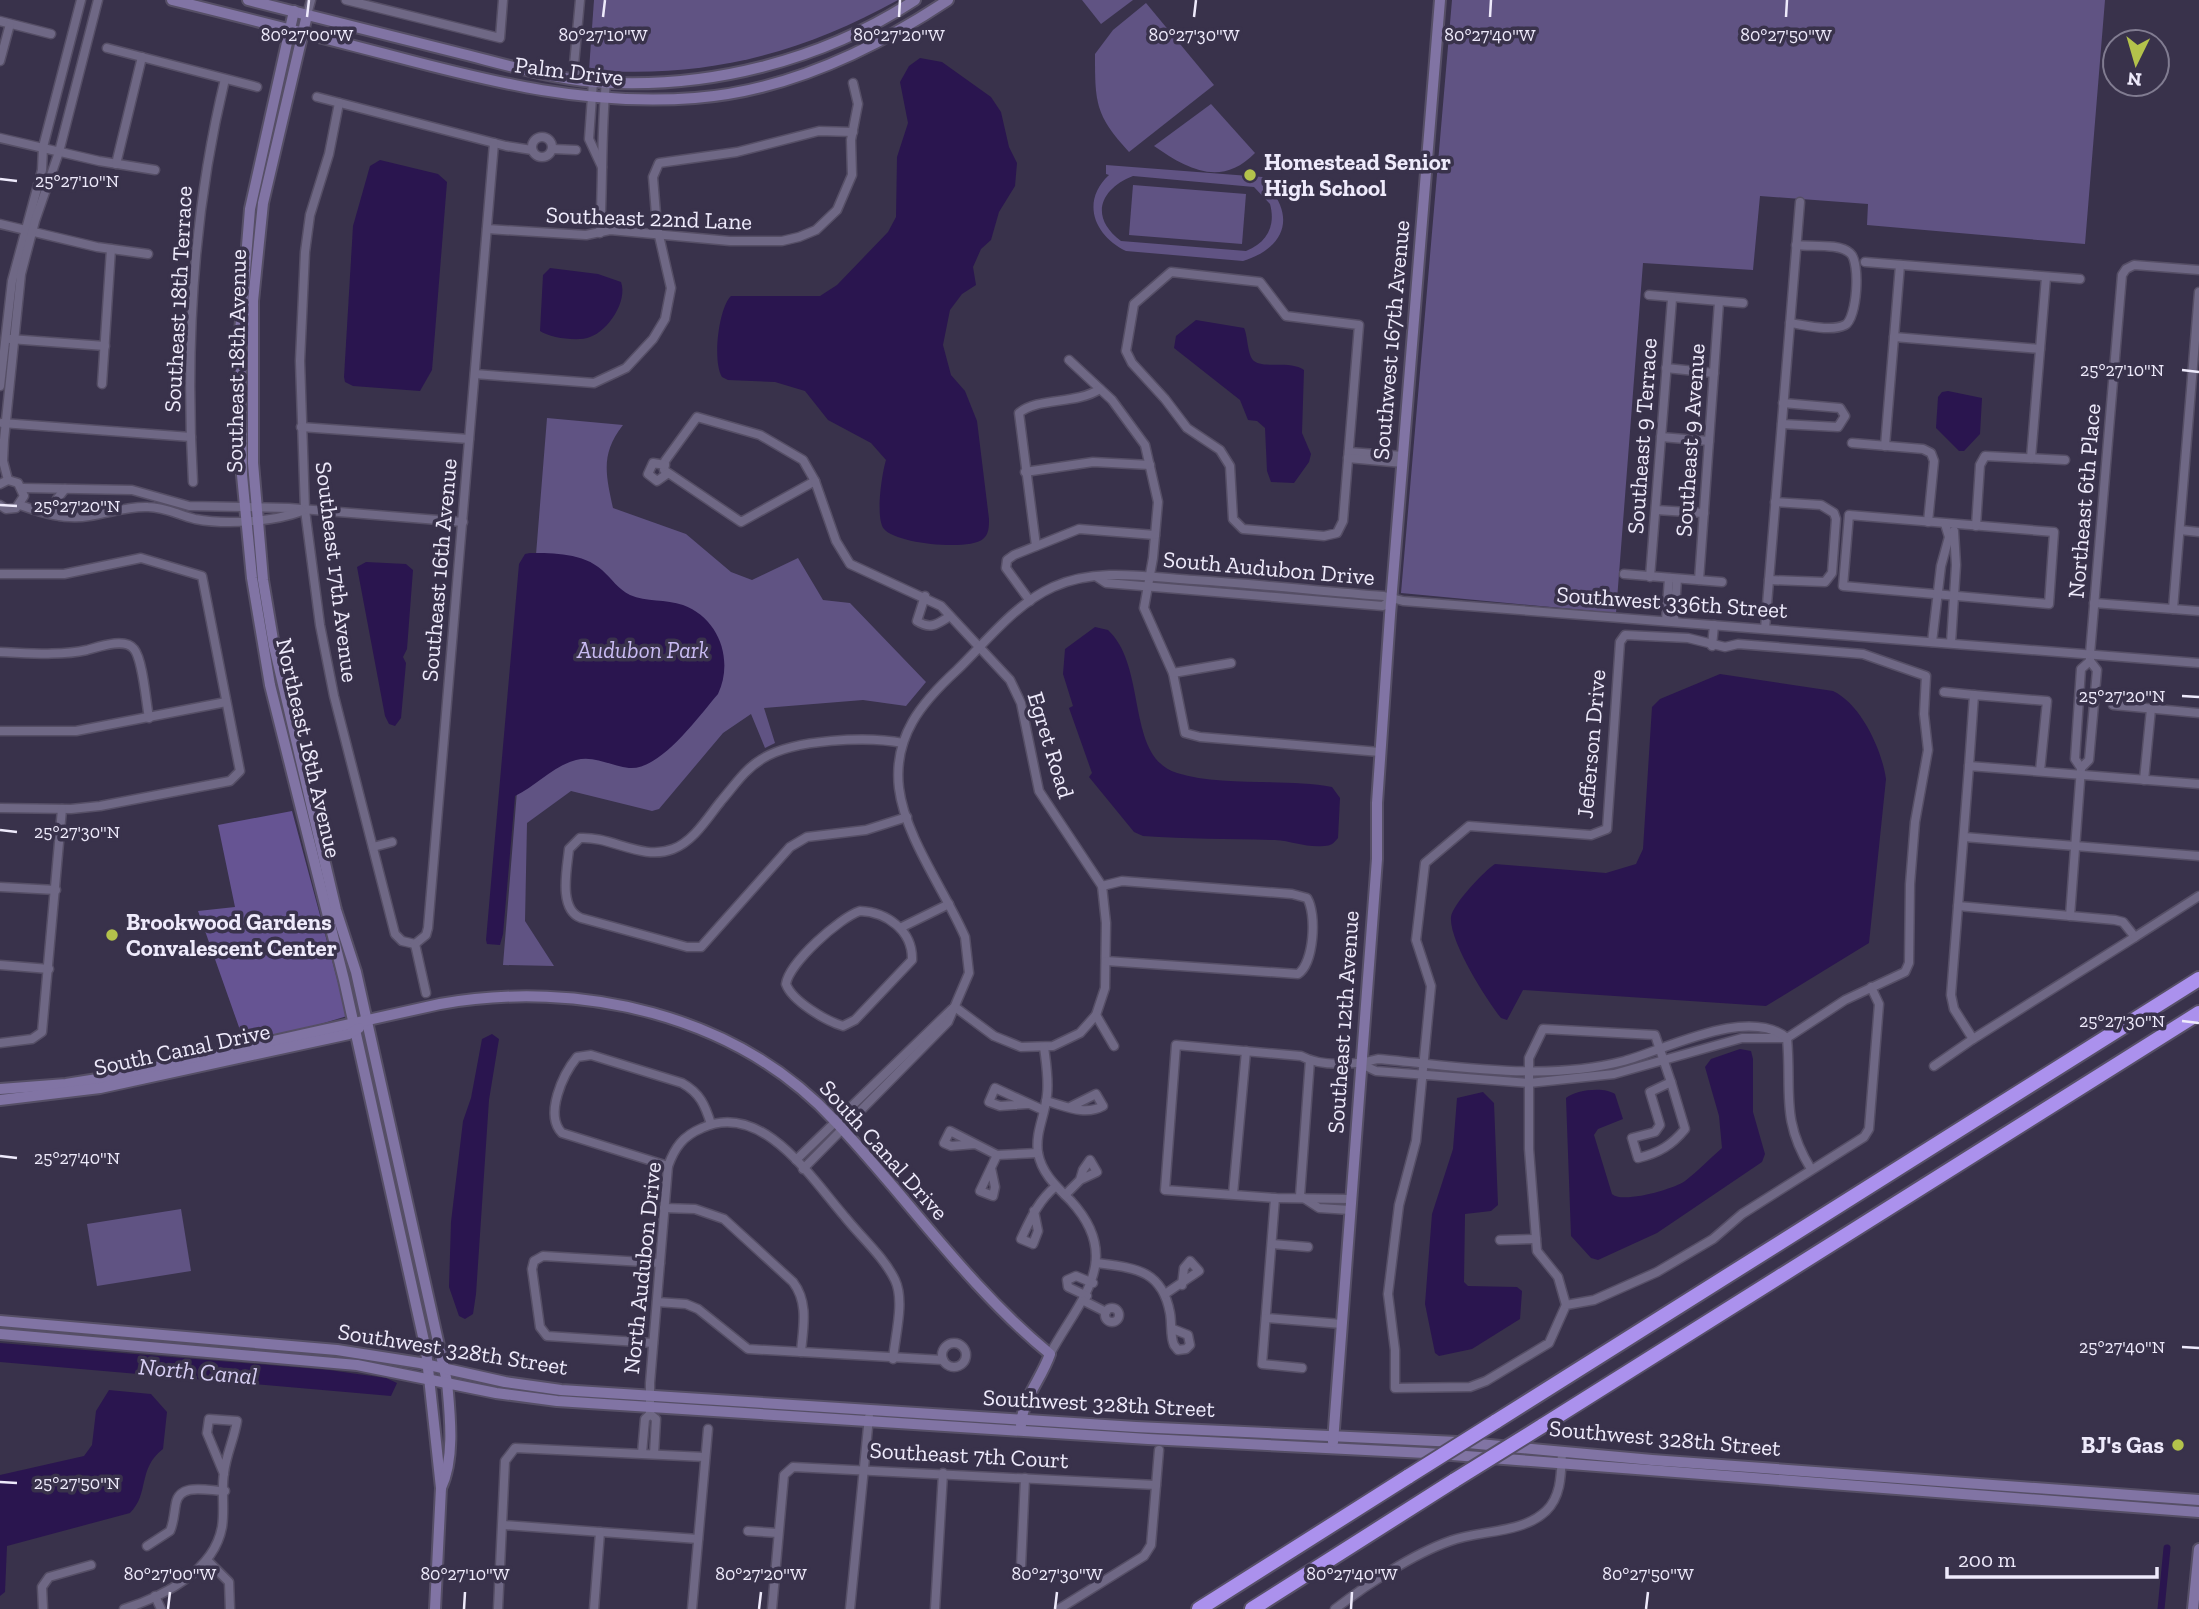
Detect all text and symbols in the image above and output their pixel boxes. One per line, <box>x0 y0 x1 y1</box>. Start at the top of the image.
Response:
text: 80°27'00"W <box>261 24 353 46</box>
text: 80°27'10"W <box>558 24 648 46</box>
text: 80°27'20"W <box>853 24 945 46</box>
text: 80°27'30"W <box>1148 24 1240 46</box>
text: 80°27'40"W <box>1444 24 1536 46</box>
text: 80°27'50"W <box>1740 24 1832 46</box>
north arrow <box>2101 28 2171 98</box>
street label: Palm Drive <box>513 50 625 92</box>
text: N <box>2126 67 2143 92</box>
place label: Homestead Senior High School <box>1264 148 1451 202</box>
marker: Homestead Senior High School <box>1242 167 1258 183</box>
text: 25°27'10"N <box>35 170 119 192</box>
street label: Southeast 18th Terrace <box>158 185 198 413</box>
street label: Southeast 22nd Lane <box>545 200 753 236</box>
street label: Southwest 167th Avenue <box>1367 219 1415 461</box>
street label: Southeast 18th Avenue <box>220 249 252 473</box>
street label: Southeast 9 Terrace <box>1621 337 1663 535</box>
street label: Southeast 9 Avenue <box>1669 342 1711 538</box>
text: 25°27'10"N <box>2080 359 2164 381</box>
street label: Northeast 6th Place <box>2062 402 2106 600</box>
street label: Southeast 16th Avenue <box>415 457 463 683</box>
street label: Southeast 17th Avenue <box>310 460 364 684</box>
text: 25°27'20"N <box>34 495 120 517</box>
street label: South Audubon Drive <box>1162 545 1376 591</box>
street label: Southwest 336th Street <box>1555 580 1789 624</box>
street label: Northeast 18th Avenue <box>270 635 348 861</box>
park label: Audubon Park <box>576 636 709 664</box>
street label: Jefferson Drive <box>1571 668 1611 820</box>
text: 25°27'20"N <box>2079 685 2165 707</box>
street label: Egret Road <box>1022 688 1081 802</box>
text: 25°27'30"N <box>34 821 120 843</box>
place label: Brookwood Gardens Convalescent Center <box>126 908 337 962</box>
street label: Southeast 12th Avenue <box>1321 910 1365 1134</box>
marker: Brookwood Gardens Convalescent Center <box>104 927 120 943</box>
text: 25°27'30"N <box>2079 1010 2165 1032</box>
street label: South Canal Drive <box>91 1017 273 1081</box>
street label: South Canal Drive <box>814 1074 954 1226</box>
text: 25°27'40"N <box>34 1147 120 1169</box>
street label: North Audubon Drive <box>617 1161 667 1375</box>
street label: Southwest 328th Street <box>336 1317 570 1381</box>
text: 25°27'40"N <box>2079 1336 2165 1358</box>
water label: North Canal <box>137 1351 259 1391</box>
street label: Southwest 328th Street <box>982 1383 1216 1423</box>
street label: Southwest 328th Street <box>1548 1414 1782 1462</box>
place label: BJ's Gas <box>2081 1431 2164 1459</box>
street label: Southeast 7th Court <box>869 1436 1070 1474</box>
marker: BJ's Gas <box>2170 1437 2186 1453</box>
text: 25°27'50"N <box>34 1472 120 1494</box>
scale bar <box>1947 1536 2157 1580</box>
text: 200 m <box>1958 1547 2016 1572</box>
text: 80°27'00"W <box>124 1563 216 1585</box>
text: 80°27'10"W <box>420 1563 510 1585</box>
text: 80°27'20"W <box>715 1563 807 1585</box>
text: 80°27'30"W <box>1011 1563 1103 1585</box>
text: 80°27'40"W <box>1306 1563 1398 1585</box>
text: 80°27'50"W <box>1602 1563 1694 1585</box>

